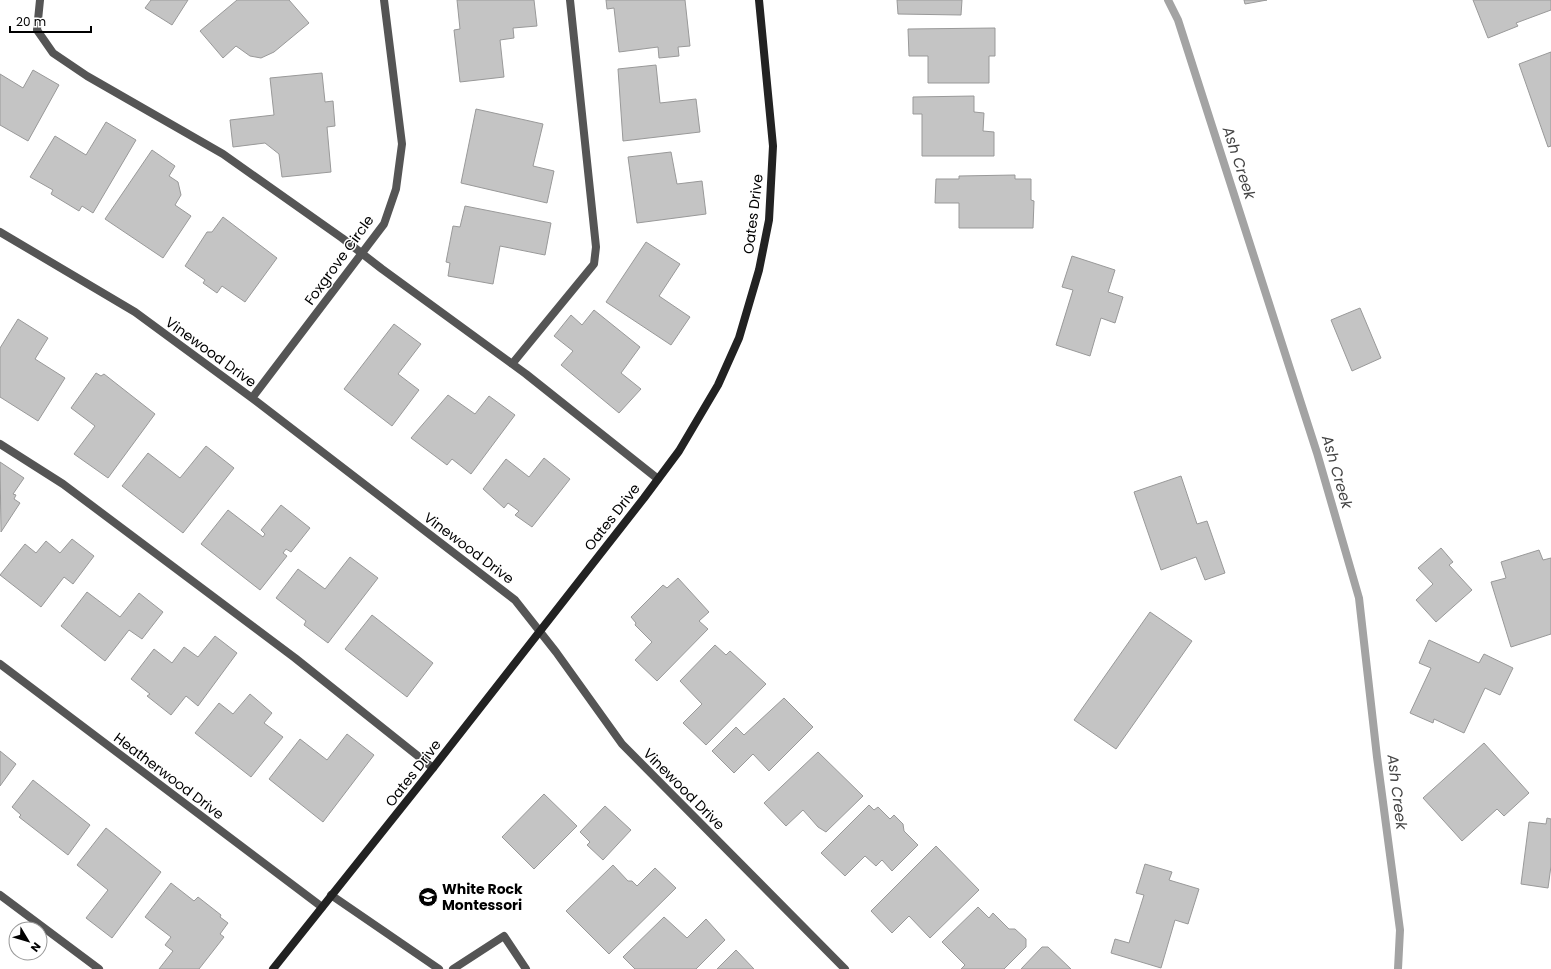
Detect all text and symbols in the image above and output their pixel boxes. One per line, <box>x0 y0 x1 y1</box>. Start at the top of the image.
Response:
scale bar <box>10 8 91 34</box>
text: 20 m <box>16 13 46 30</box>
water label: Ash Creek <box>1218 123 1262 203</box>
street label: Oates Drive <box>738 173 768 255</box>
street label: Foxgrove Circle <box>300 211 379 309</box>
street label: Vinewood Drive <box>161 312 261 392</box>
water label: Ash Creek <box>1317 432 1358 512</box>
street label: Oates Drive <box>579 479 645 555</box>
street label: Vinewood Drive <box>420 507 518 589</box>
street label: Heatherwood Drive <box>110 728 229 824</box>
street label: Oates Drive <box>380 735 446 811</box>
street label: Vinewood Drive <box>639 744 730 835</box>
water label: Ash Creek <box>1382 752 1413 832</box>
place label: White Rock Montessori <box>442 879 523 915</box>
school or university icon: White Rock Montessori <box>417 886 439 908</box>
north arrow <box>8 921 48 961</box>
text: N <box>27 939 45 955</box>

